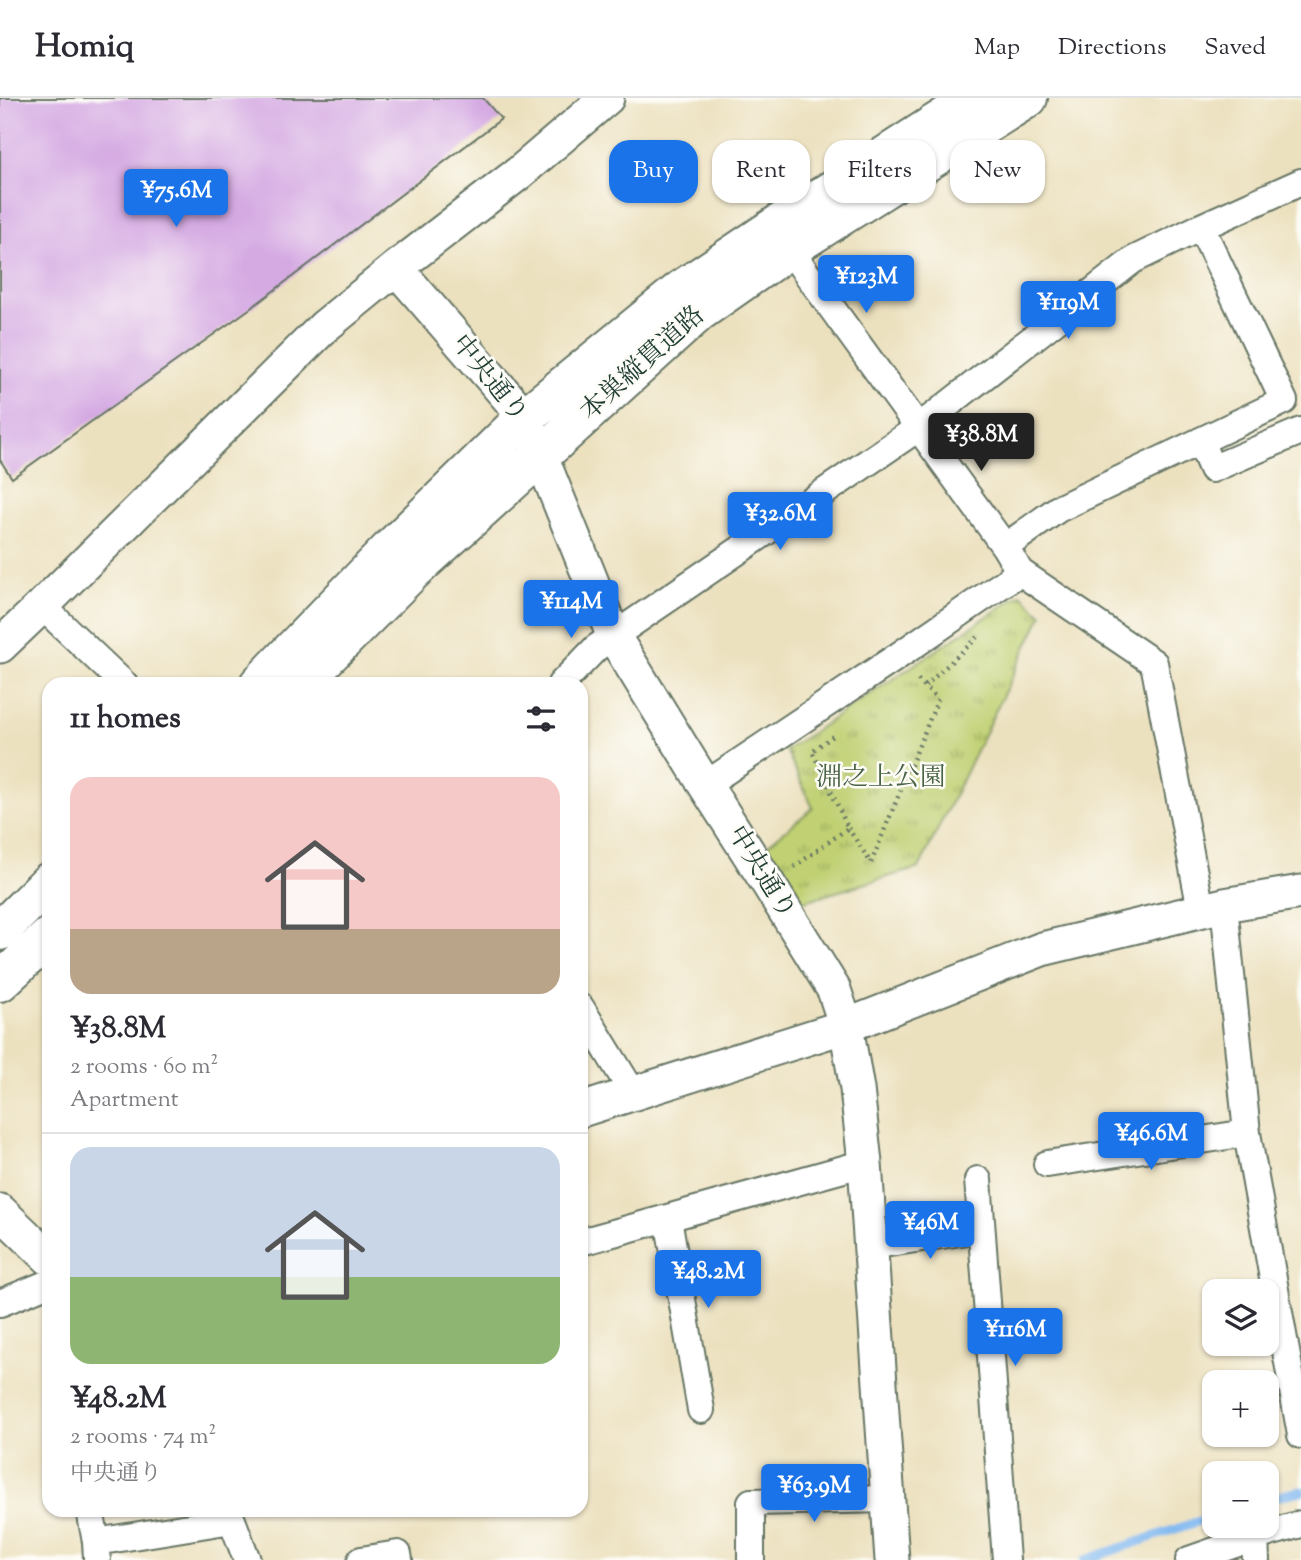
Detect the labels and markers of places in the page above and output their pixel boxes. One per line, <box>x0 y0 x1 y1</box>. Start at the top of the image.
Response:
pin: ¥75.6M <box>119 170 233 229</box>
pin: ¥123M <box>817 256 915 315</box>
pin: ¥119M <box>1019 282 1117 341</box>
pin: ¥38.8M <box>924 414 1038 473</box>
pin: ¥32.6M <box>723 492 837 552</box>
pin: ¥114M <box>522 580 620 640</box>
pin: ¥46.6M <box>1094 1112 1208 1172</box>
pin: ¥46M <box>889 1202 971 1261</box>
pin: ¥48.2M <box>651 1250 765 1310</box>
pin: ¥116M <box>966 1308 1064 1368</box>
pin: ¥63.9M <box>757 1464 871 1524</box>

